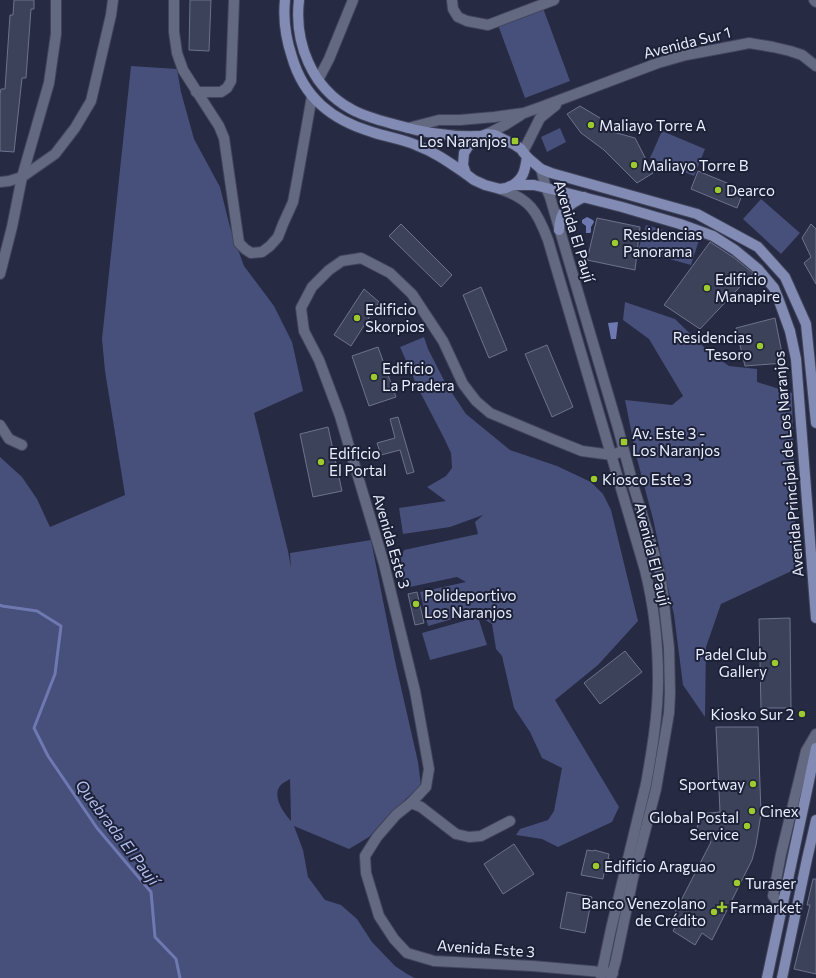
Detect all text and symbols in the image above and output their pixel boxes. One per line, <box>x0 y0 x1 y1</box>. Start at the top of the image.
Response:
street label: Avenida Sur 1 <box>641 22 733 62</box>
place label: Maliayo Torre A <box>599 116 706 134</box>
marker: Maliayo Torre A <box>586 120 596 130</box>
place label: Los Naranjos <box>419 132 507 150</box>
marker: Los Naranjos <box>510 136 520 146</box>
place label: Maliayo Torre B <box>642 156 749 174</box>
marker: Maliayo Torre B <box>629 160 639 170</box>
street label: Avenida El Paují <box>551 178 599 285</box>
place label: Dearco <box>726 181 775 199</box>
marker: Dearco <box>713 185 723 195</box>
place label: Residencias Panorama <box>623 225 702 260</box>
marker: Residencias Panorama <box>610 238 620 248</box>
place label: Edificio Manapire <box>715 270 780 305</box>
marker: Edificio Manapire <box>702 283 712 293</box>
place label: Edificio Skorpios <box>365 300 425 335</box>
marker: Edificio Skorpios <box>352 313 362 323</box>
place label: Residencias Tesoro <box>673 328 752 363</box>
marker: Residencias Tesoro <box>755 341 765 351</box>
street label: Avenida Principal de Los Naranjos <box>769 350 807 578</box>
place label: Edificio La Pradera <box>382 359 455 394</box>
marker: Edificio La Pradera <box>369 372 379 382</box>
place label: Av. Este 3 - Los Naranjos <box>632 424 720 459</box>
marker: Av. Este 3 - Los Naranjos <box>619 437 629 447</box>
place label: Edificio El Portal <box>329 444 387 479</box>
marker: Edificio El Portal <box>316 457 326 467</box>
place label: Kiosco Este 3 <box>602 470 692 488</box>
marker: Kiosco Este 3 <box>589 474 599 484</box>
street label: Avenida Este 3 <box>370 491 414 591</box>
street label: Avenida El Paují <box>631 500 675 609</box>
place label: Polideportivo Los Naranjos <box>424 586 517 621</box>
marker: Polideportivo Los Naranjos <box>411 599 421 609</box>
place label: Padel Club Gallery <box>695 645 767 680</box>
marker: Padel Club Gallery <box>770 658 780 668</box>
place label: Kiosko Sur 2 <box>710 705 794 723</box>
marker: Kiosko Sur 2 <box>797 709 807 719</box>
water label: Quebrada El Paují <box>72 775 166 891</box>
place label: Sportway <box>679 775 745 793</box>
marker: Sportway <box>748 779 758 789</box>
place label: Cinex <box>760 802 799 820</box>
marker: Cinex <box>747 806 757 816</box>
place label: Global Postal Service <box>649 808 739 843</box>
marker: Global Postal Service <box>742 821 752 831</box>
place label: Edificio Araguao <box>604 857 716 875</box>
marker: Edificio Araguao <box>591 861 601 871</box>
place label: Turaser <box>745 874 796 892</box>
marker: Turaser <box>732 878 742 888</box>
place label: Banco Venezolano de Crédito <box>581 894 706 929</box>
place label: Farmarket <box>730 898 801 916</box>
marker: Farmarket <box>717 902 727 912</box>
marker: Banco Venezolano de Crédito <box>709 907 719 917</box>
street label: Avenida Este 3 <box>436 936 536 960</box>

